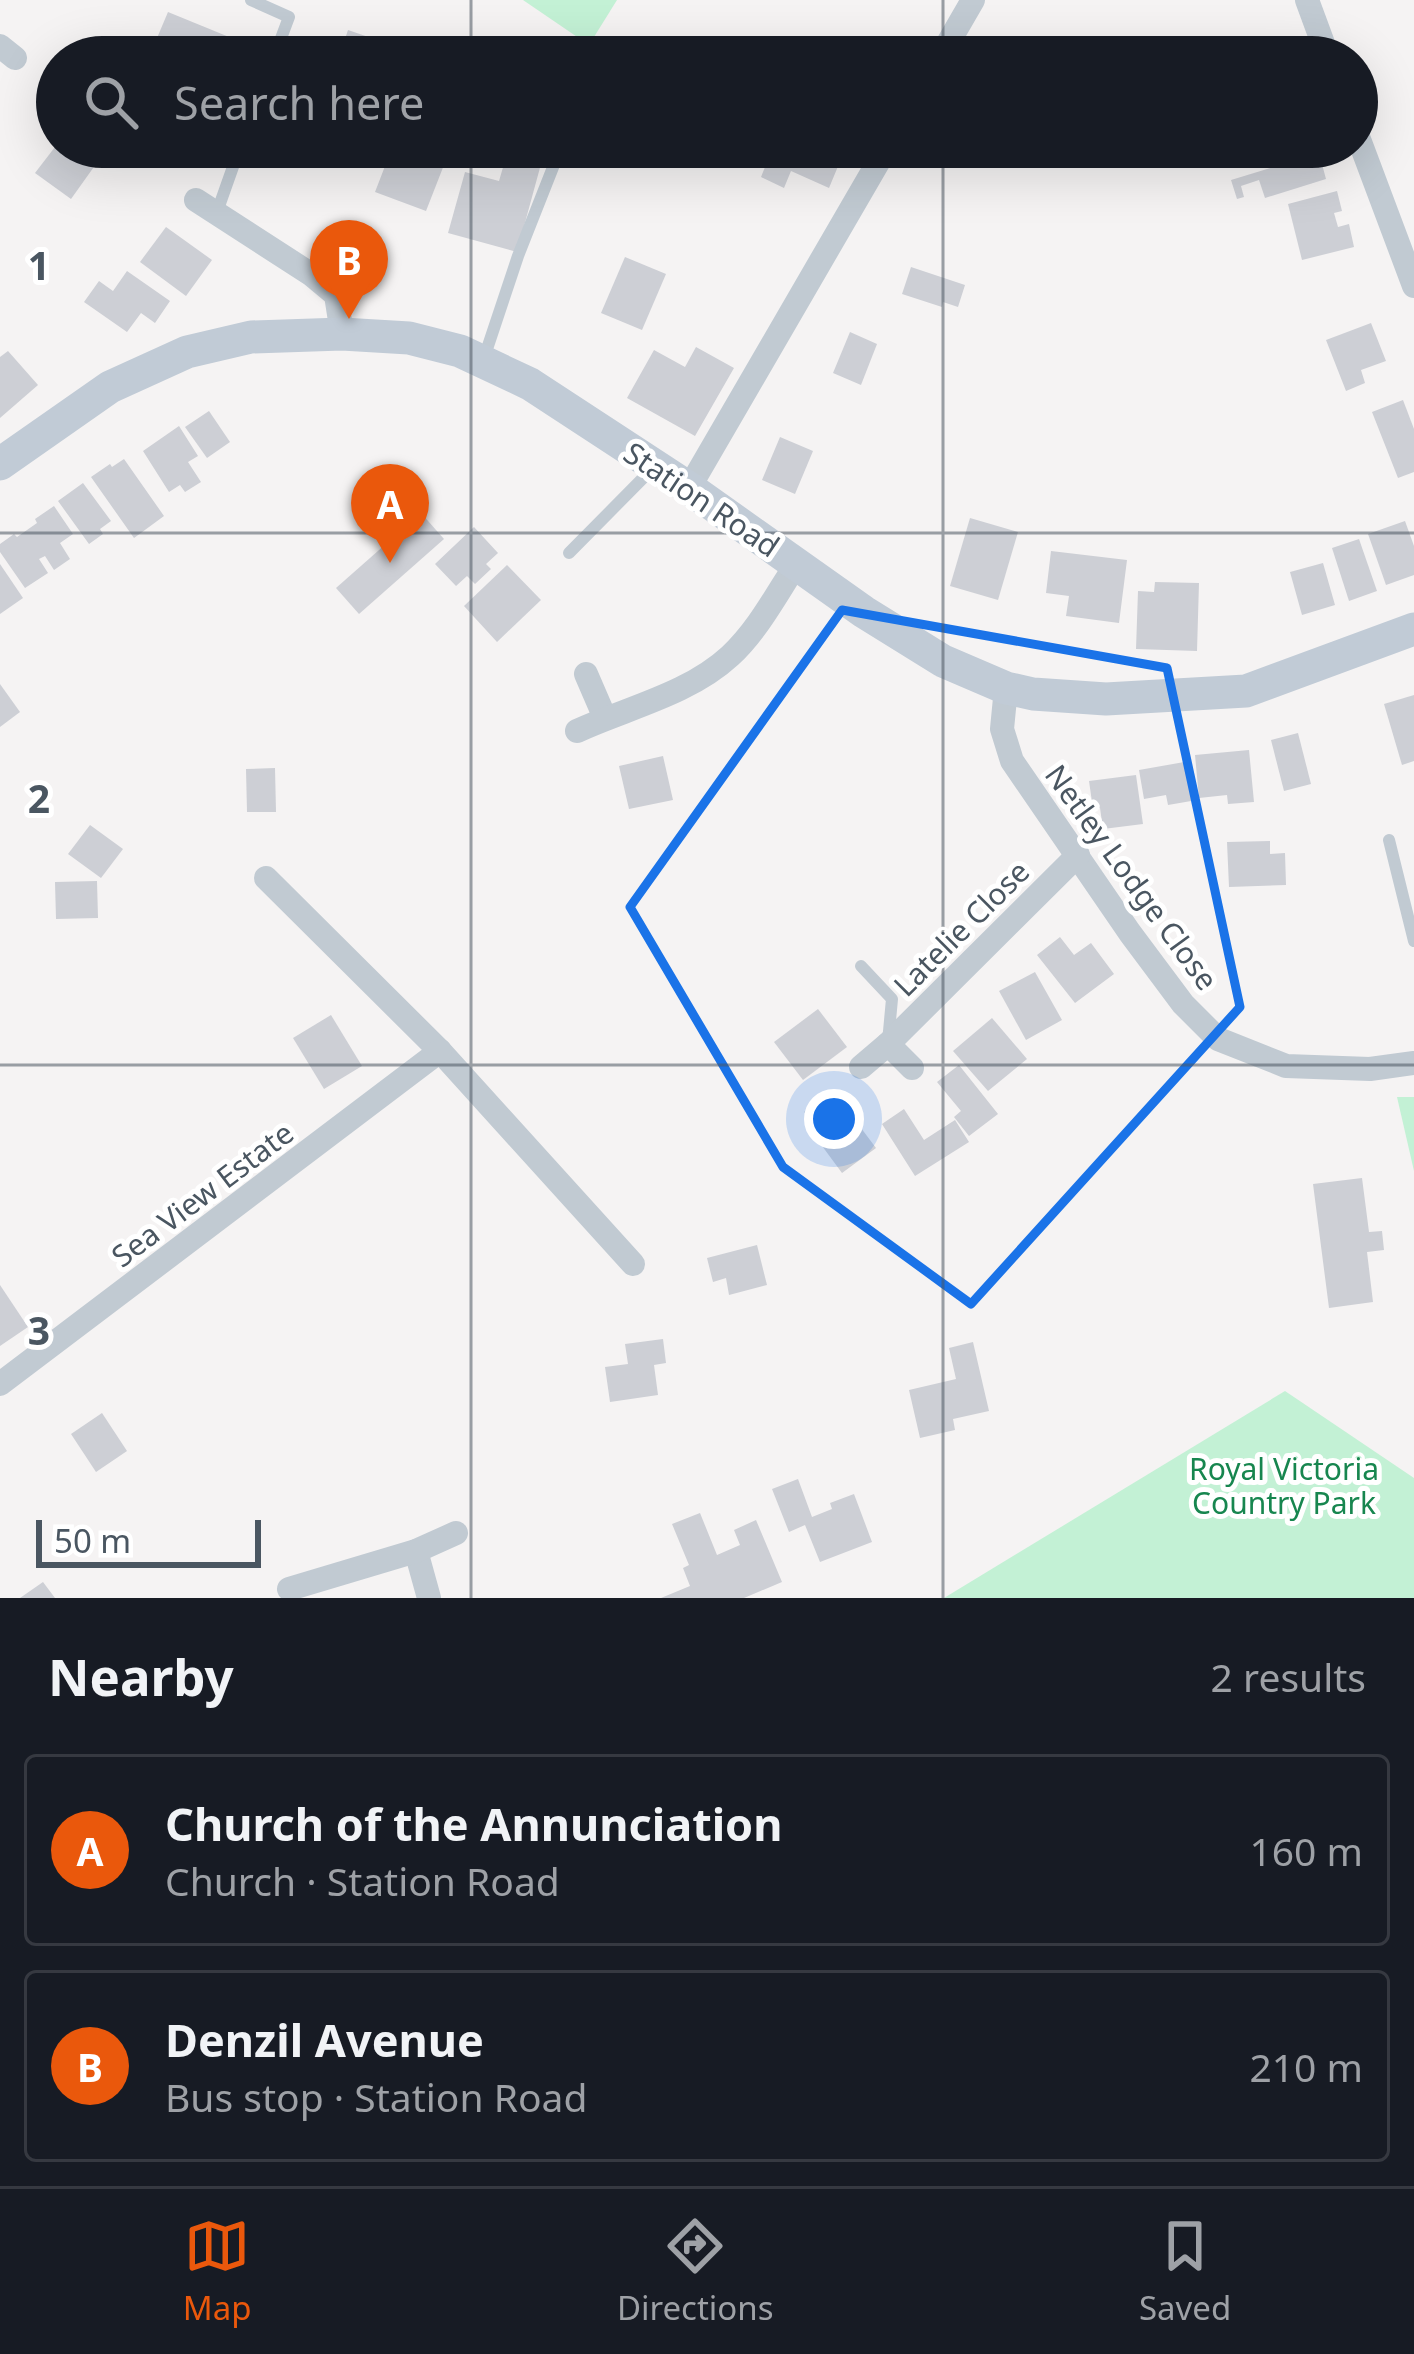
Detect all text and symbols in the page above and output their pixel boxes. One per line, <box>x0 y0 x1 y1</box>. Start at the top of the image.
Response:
search box <box>36 36 1378 168</box>
icon: search <box>78 69 144 135</box>
text: Search here <box>174 72 424 133</box>
pin: B <box>310 220 388 319</box>
text: 1 <box>28 238 50 291</box>
street label: Station Road <box>616 432 788 566</box>
pin: A <box>351 464 429 563</box>
street label: Netley Lodge Close <box>1036 756 1228 998</box>
text: 2 <box>28 771 50 824</box>
street label: Latelie Close <box>884 851 1038 1005</box>
your location <box>804 1089 864 1149</box>
street label: Sea View Estate <box>103 1112 301 1276</box>
text: 3 <box>28 1303 50 1356</box>
park label: Royal Victoria Country Park <box>1189 1448 1379 1523</box>
scale bar <box>36 1514 261 1567</box>
text: 50 m <box>54 1518 131 1563</box>
text: Nearby <box>48 1641 234 1711</box>
text: 2 results <box>1211 1650 1366 1703</box>
text: Church of the Annunciation <box>165 1793 783 1854</box>
text: A <box>77 1824 104 1877</box>
text: 160 m <box>1249 1824 1363 1877</box>
text: Church · Station Road <box>165 1854 560 1907</box>
text: Denzil Avenue <box>165 2009 484 2070</box>
text: B <box>77 2040 103 2093</box>
text: 210 m <box>1249 2040 1363 2093</box>
text: Bus stop · Station Road <box>165 2070 587 2123</box>
tab: Map <box>183 2213 251 2330</box>
tab: Directions <box>617 2213 774 2330</box>
tab: Saved <box>1139 2213 1231 2330</box>

